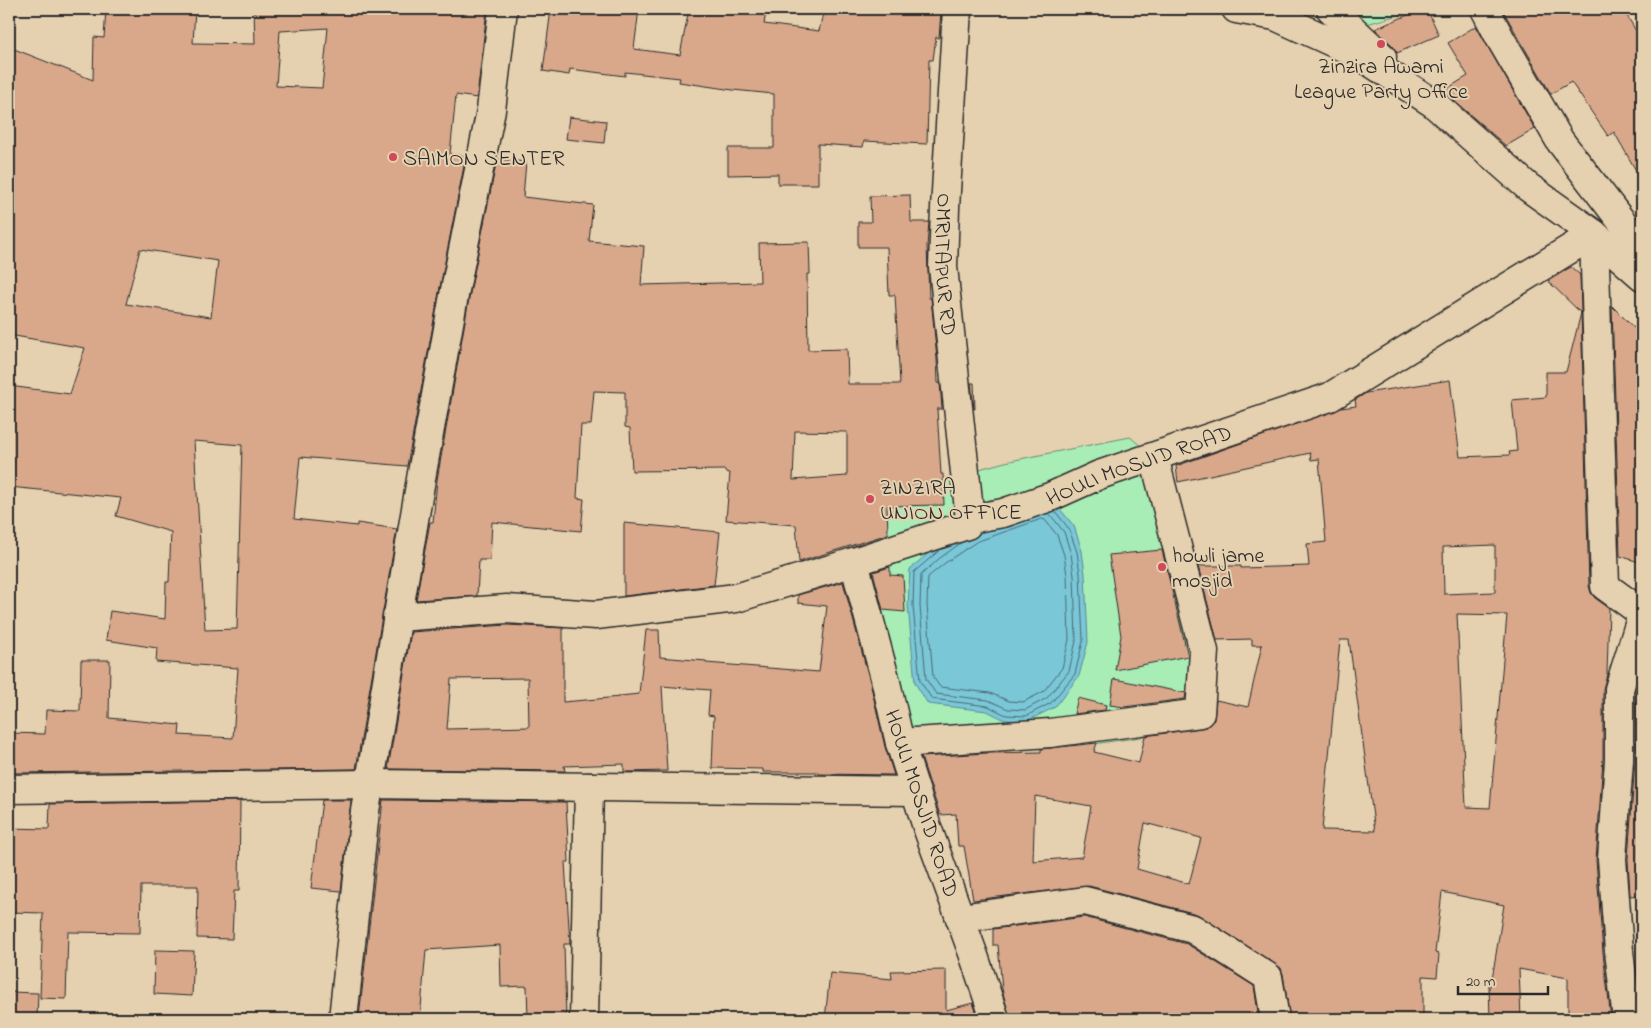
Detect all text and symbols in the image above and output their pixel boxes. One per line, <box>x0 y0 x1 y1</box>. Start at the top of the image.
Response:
marker: Zinzira Awami League Party Office <box>1375 38 1387 50</box>
place label: Zinzira Awami League Party Office <box>1294 52 1468 110</box>
place label: SAIMON SENTER <box>403 144 565 176</box>
marker: SAIMON SENTER <box>387 151 399 163</box>
street label: OMRITAPUR RD <box>924 192 963 338</box>
street label: HOULI MOSJID ROAD <box>1041 418 1237 516</box>
place label: ZINZIRA UNION OFFICE <box>880 473 1022 530</box>
marker: ZINZIRA UNION OFFICE <box>864 493 876 505</box>
place label: howli jame mosjid <box>1172 541 1264 598</box>
marker: howli jame mosjid <box>1156 561 1168 573</box>
street label: HOULI MOSJID ROAD <box>875 706 966 902</box>
scale bar <box>1458 963 1548 995</box>
text: 20 m <box>1466 971 1496 993</box>

